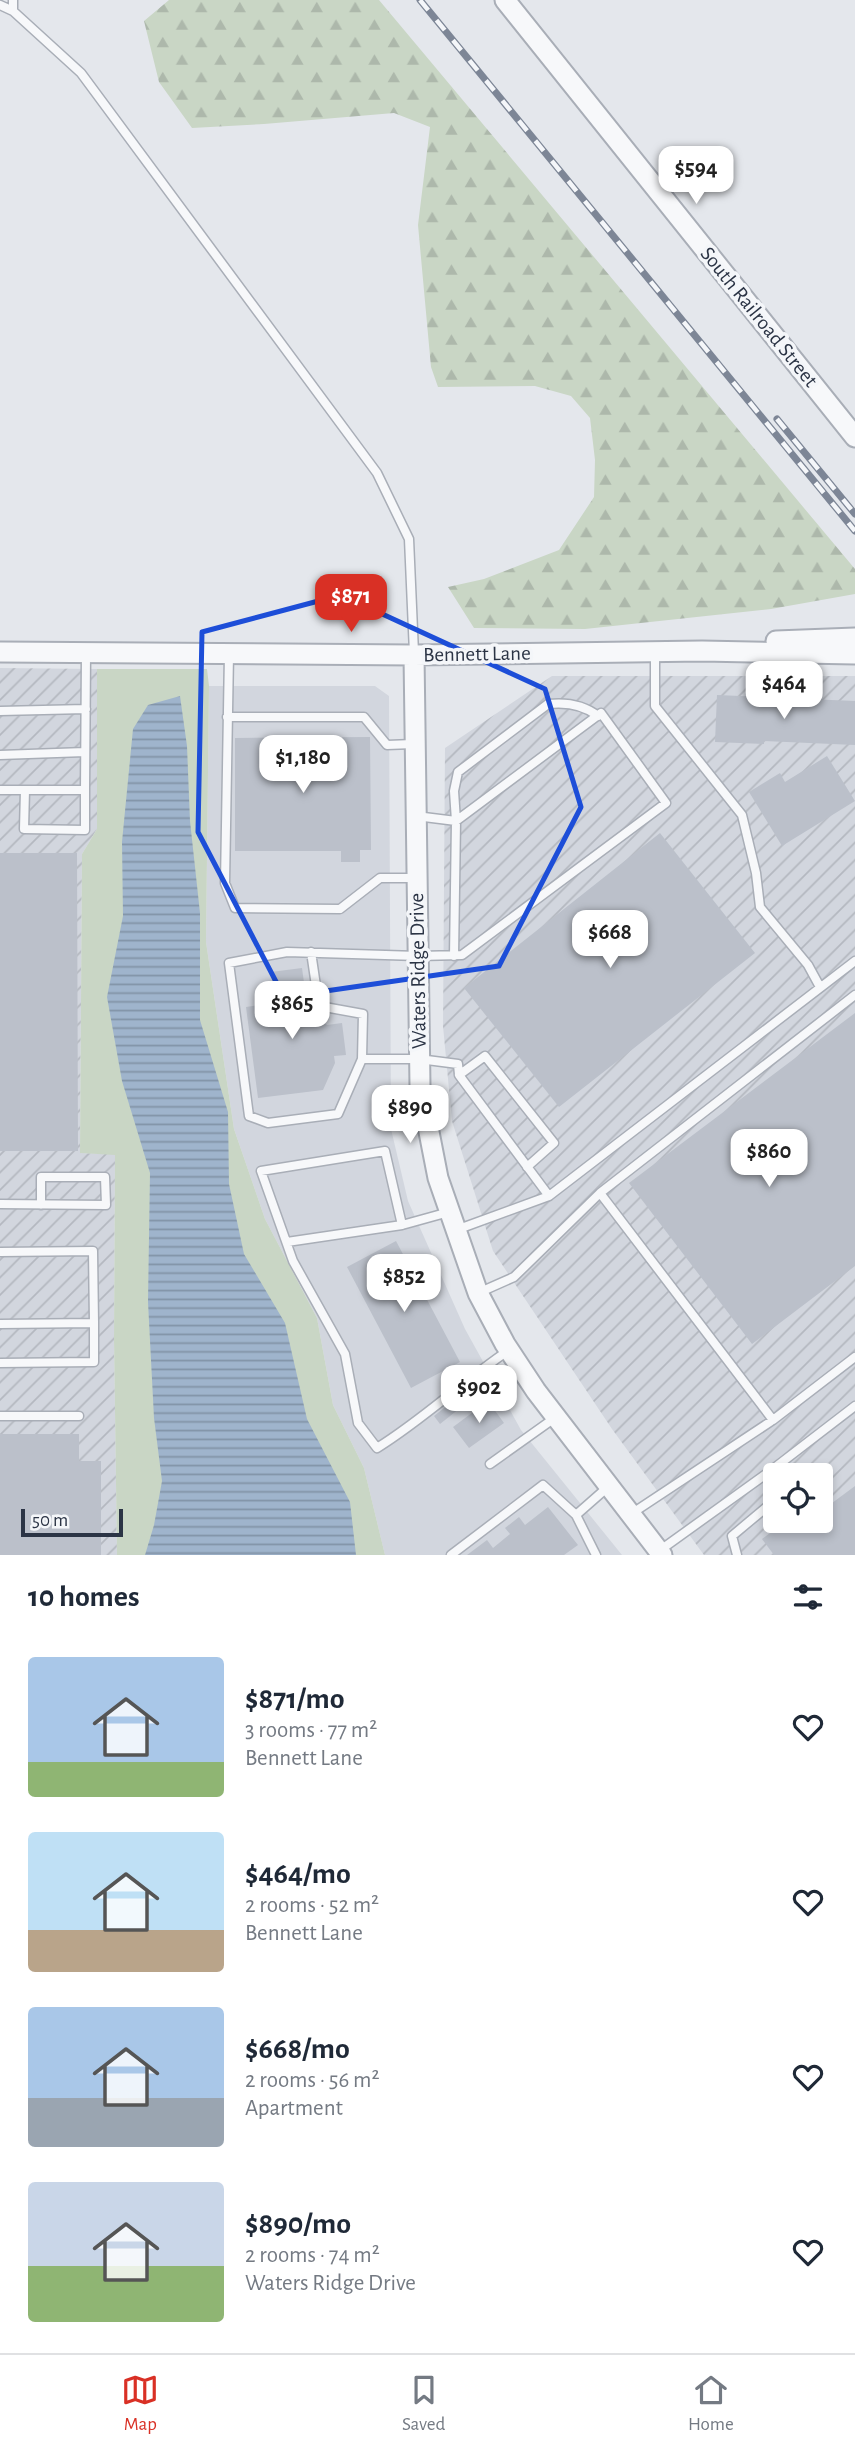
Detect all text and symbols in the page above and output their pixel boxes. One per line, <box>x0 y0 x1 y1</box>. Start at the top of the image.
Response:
pin: $594 <box>655 146 737 206</box>
text: $594 <box>675 157 717 180</box>
street label: South Railroad Street <box>696 243 822 391</box>
pin: $871 <box>310 574 392 634</box>
text: $871 <box>331 585 371 608</box>
street label: Bennett Lane <box>423 643 531 665</box>
pin: $464 <box>743 662 825 721</box>
text: $464 <box>762 672 806 695</box>
pin: $1,180 <box>246 736 360 795</box>
text: $1,180 <box>275 746 331 769</box>
street label: Waters Ridge Drive <box>406 893 430 1049</box>
pin: $668 <box>569 911 651 970</box>
text: $668 <box>588 921 632 944</box>
pin: $865 <box>251 982 333 1041</box>
text: $865 <box>271 992 313 1015</box>
pin: $890 <box>369 1086 451 1145</box>
text: $890 <box>388 1096 432 1119</box>
pin: $860 <box>728 1130 810 1189</box>
text: $860 <box>747 1140 791 1163</box>
pin: $852 <box>363 1254 445 1314</box>
text: $852 <box>383 1265 425 1288</box>
pin: $902 <box>438 1366 520 1425</box>
text: $902 <box>457 1376 501 1399</box>
map controls <box>763 1463 833 1533</box>
button: locate <box>763 1463 833 1533</box>
scale bar <box>21 1506 122 1538</box>
text: 50 m <box>32 1511 68 1530</box>
icon: filters <box>789 1578 827 1616</box>
text: 10 homes <box>28 1582 139 1612</box>
text: $871/mo <box>245 1684 345 1714</box>
icon: home <box>84 1685 168 1769</box>
icon: heart <box>789 1708 827 1746</box>
text: 3 rooms · 77 m² <box>245 1719 377 1742</box>
text: Bennett Lane <box>245 1747 363 1770</box>
text: $464/mo <box>245 1859 351 1889</box>
icon: home <box>84 1860 168 1944</box>
icon: heart <box>789 1883 827 1921</box>
text: 2 rooms · 52 m² <box>245 1894 379 1917</box>
text: Bennett Lane <box>245 1922 363 1945</box>
text: $668/mo <box>245 2034 350 2064</box>
icon: home <box>84 2035 168 2119</box>
icon: heart <box>789 2058 827 2096</box>
text: 2 rooms · 56 m² <box>245 2069 379 2092</box>
text: Apartment <box>245 2097 343 2120</box>
text: $890/mo <box>245 2209 351 2239</box>
icon: home <box>84 2210 168 2294</box>
icon: heart <box>789 2233 827 2271</box>
text: 2 rooms · 74 m² <box>245 2244 380 2267</box>
text: Waters Ridge Drive <box>245 2272 416 2295</box>
tab: Map <box>121 2371 159 2436</box>
tab: Saved <box>402 2371 445 2436</box>
tab: Home <box>688 2371 734 2436</box>

